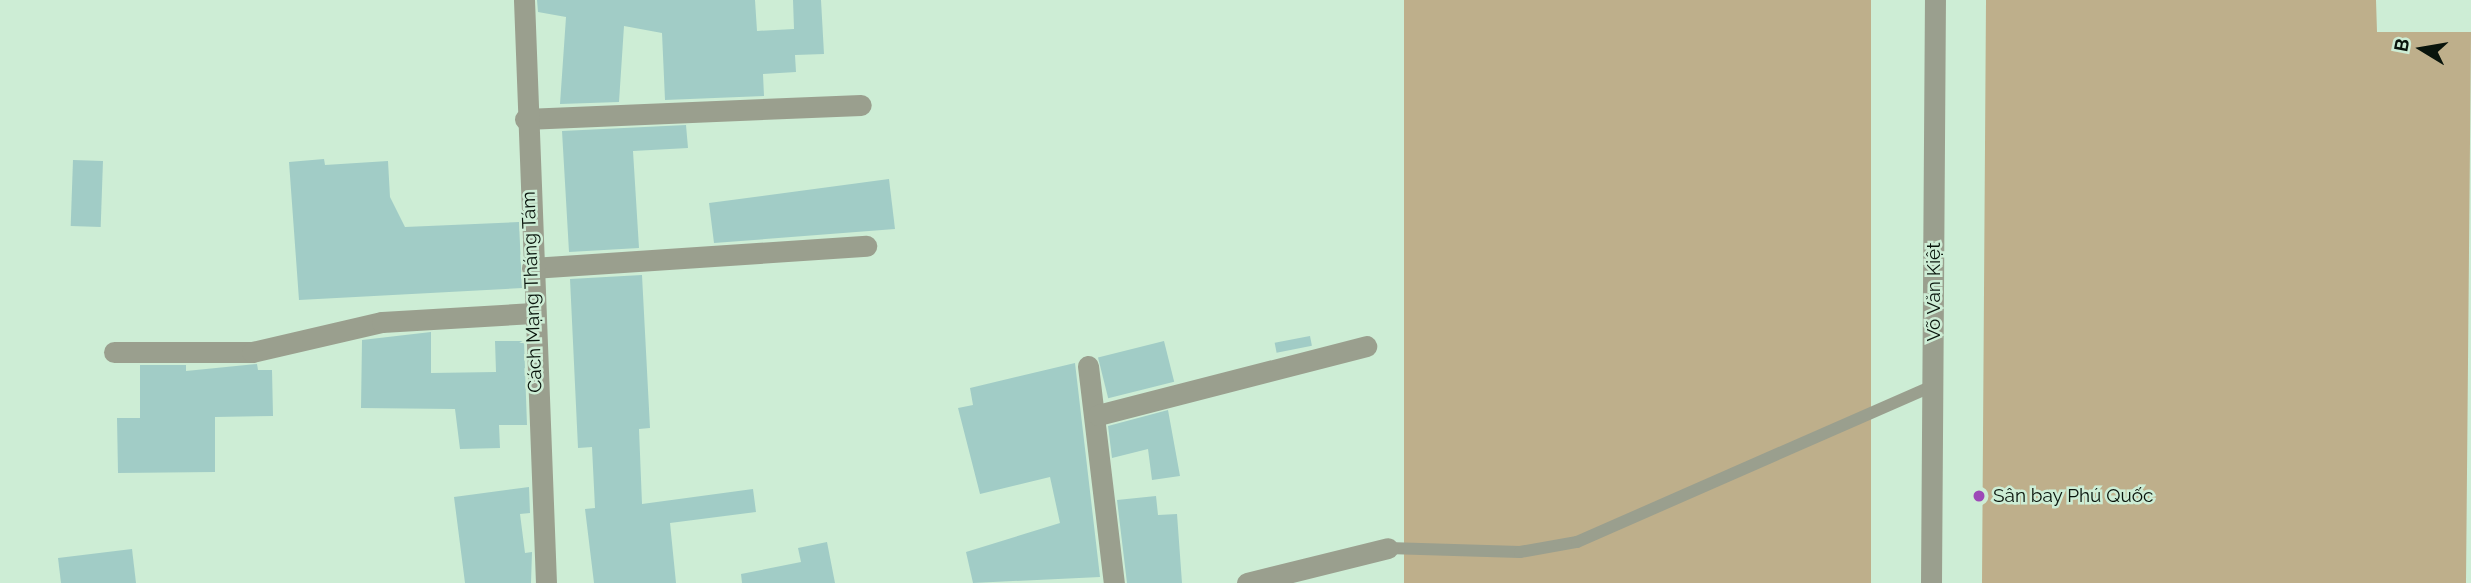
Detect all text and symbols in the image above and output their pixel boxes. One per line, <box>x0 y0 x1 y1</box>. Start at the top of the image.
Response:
north arrow <box>2387 14 2457 84</box>
text: B <box>2389 37 2413 53</box>
street label: Cách Mạng Tháng Tám <box>517 190 547 394</box>
street label: Võ Văn Kiệt <box>1923 242 1945 342</box>
place label: Sân bay Phú Quốc <box>1993 485 2154 507</box>
marker: Sân bay Phú Quốc <box>1971 488 1987 504</box>

